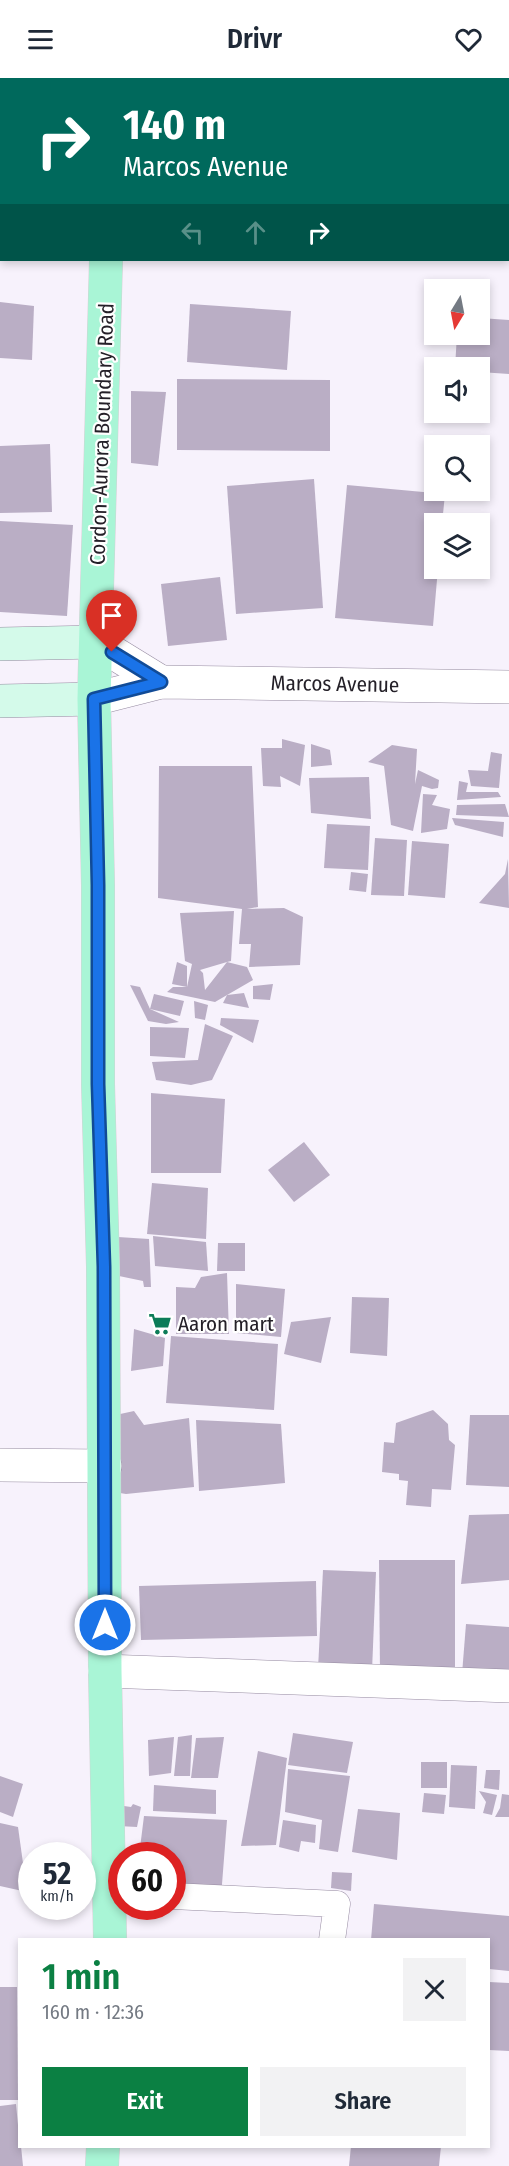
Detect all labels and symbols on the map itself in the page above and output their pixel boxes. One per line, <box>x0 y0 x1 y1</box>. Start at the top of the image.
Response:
north arrow <box>424 279 490 345</box>
street label: Cordon-Aurora Boundary Road <box>84 303 120 565</box>
pin <box>86 590 137 652</box>
street label: Marcos Avenue <box>270 670 400 698</box>
supermarket icon: Aaron mart <box>147 1311 173 1337</box>
place label: Aaron mart <box>178 1311 274 1337</box>
position arrow <box>73 1593 137 1657</box>
speed limit sign: 60 <box>108 1842 186 1920</box>

